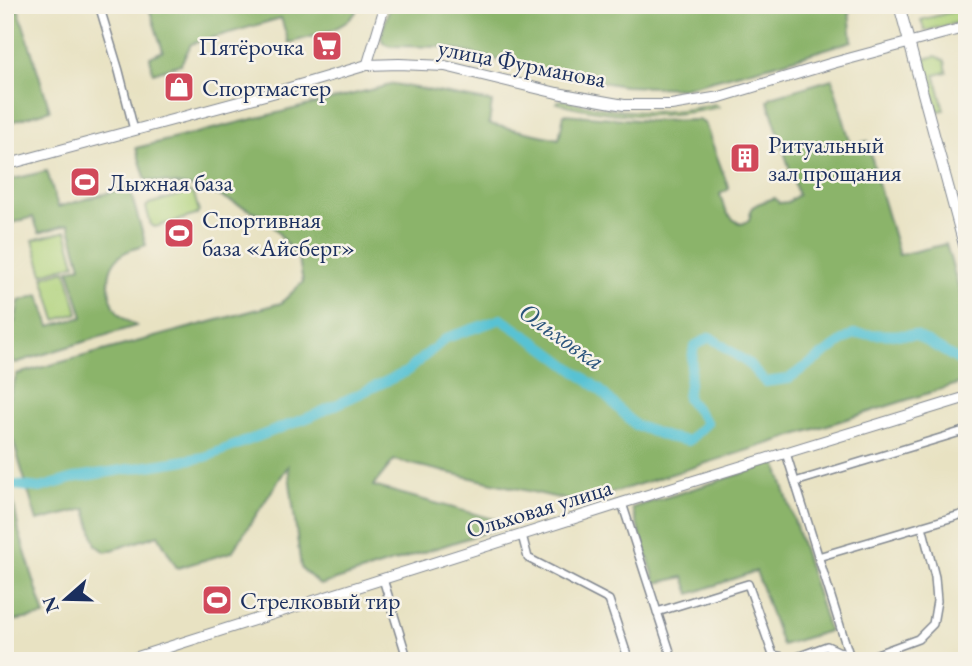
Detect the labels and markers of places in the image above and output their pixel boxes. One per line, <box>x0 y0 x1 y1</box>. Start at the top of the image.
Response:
supermarket icon: Пятёрочка <box>310 29 344 63</box>
place label: Пятёрочка <box>198 31 304 62</box>
shop icon: Спортмастер <box>162 70 196 104</box>
place label: Спортмастер <box>202 72 331 103</box>
place label: Ритуальный зал прощания <box>768 129 902 188</box>
building icon: Ритуальный зал прощания <box>728 141 762 175</box>
sports icon: Лыжная база <box>68 165 102 199</box>
place label: Лыжная база <box>108 167 234 198</box>
place label: Спортивная база «Айсберг» <box>202 204 355 263</box>
sports icon: Спортивная база «Айсберг» <box>162 216 196 250</box>
sports icon: Стрелковый тир <box>200 583 234 617</box>
place label: Стрелковый тир <box>240 585 400 616</box>

